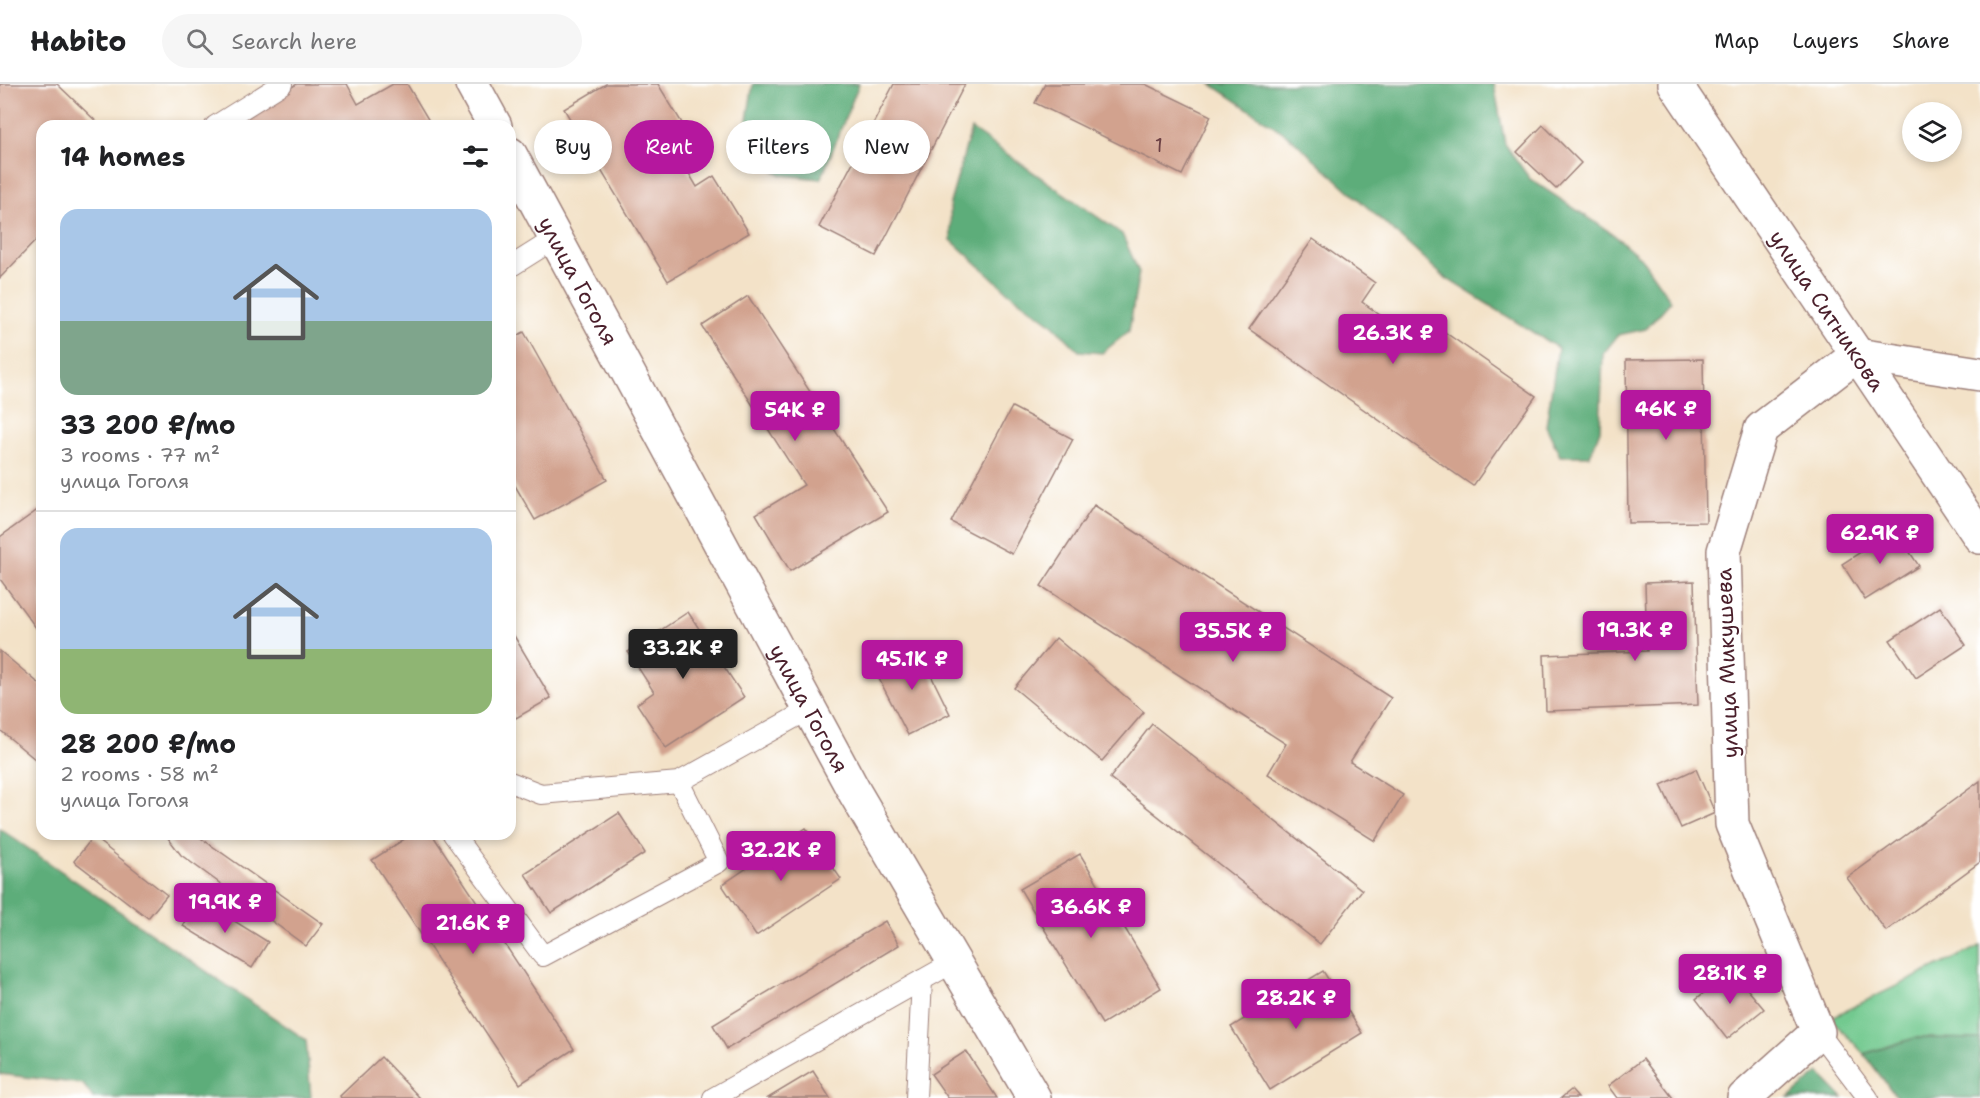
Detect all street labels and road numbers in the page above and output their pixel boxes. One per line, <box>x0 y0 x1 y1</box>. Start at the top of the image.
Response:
street label: улица Гоголя <box>532 211 625 350</box>
street label: улица Ситникова <box>1763 224 1892 397</box>
street label: улица Микушева <box>1709 567 1745 759</box>
street label: улица Гоголя <box>763 639 856 778</box>

